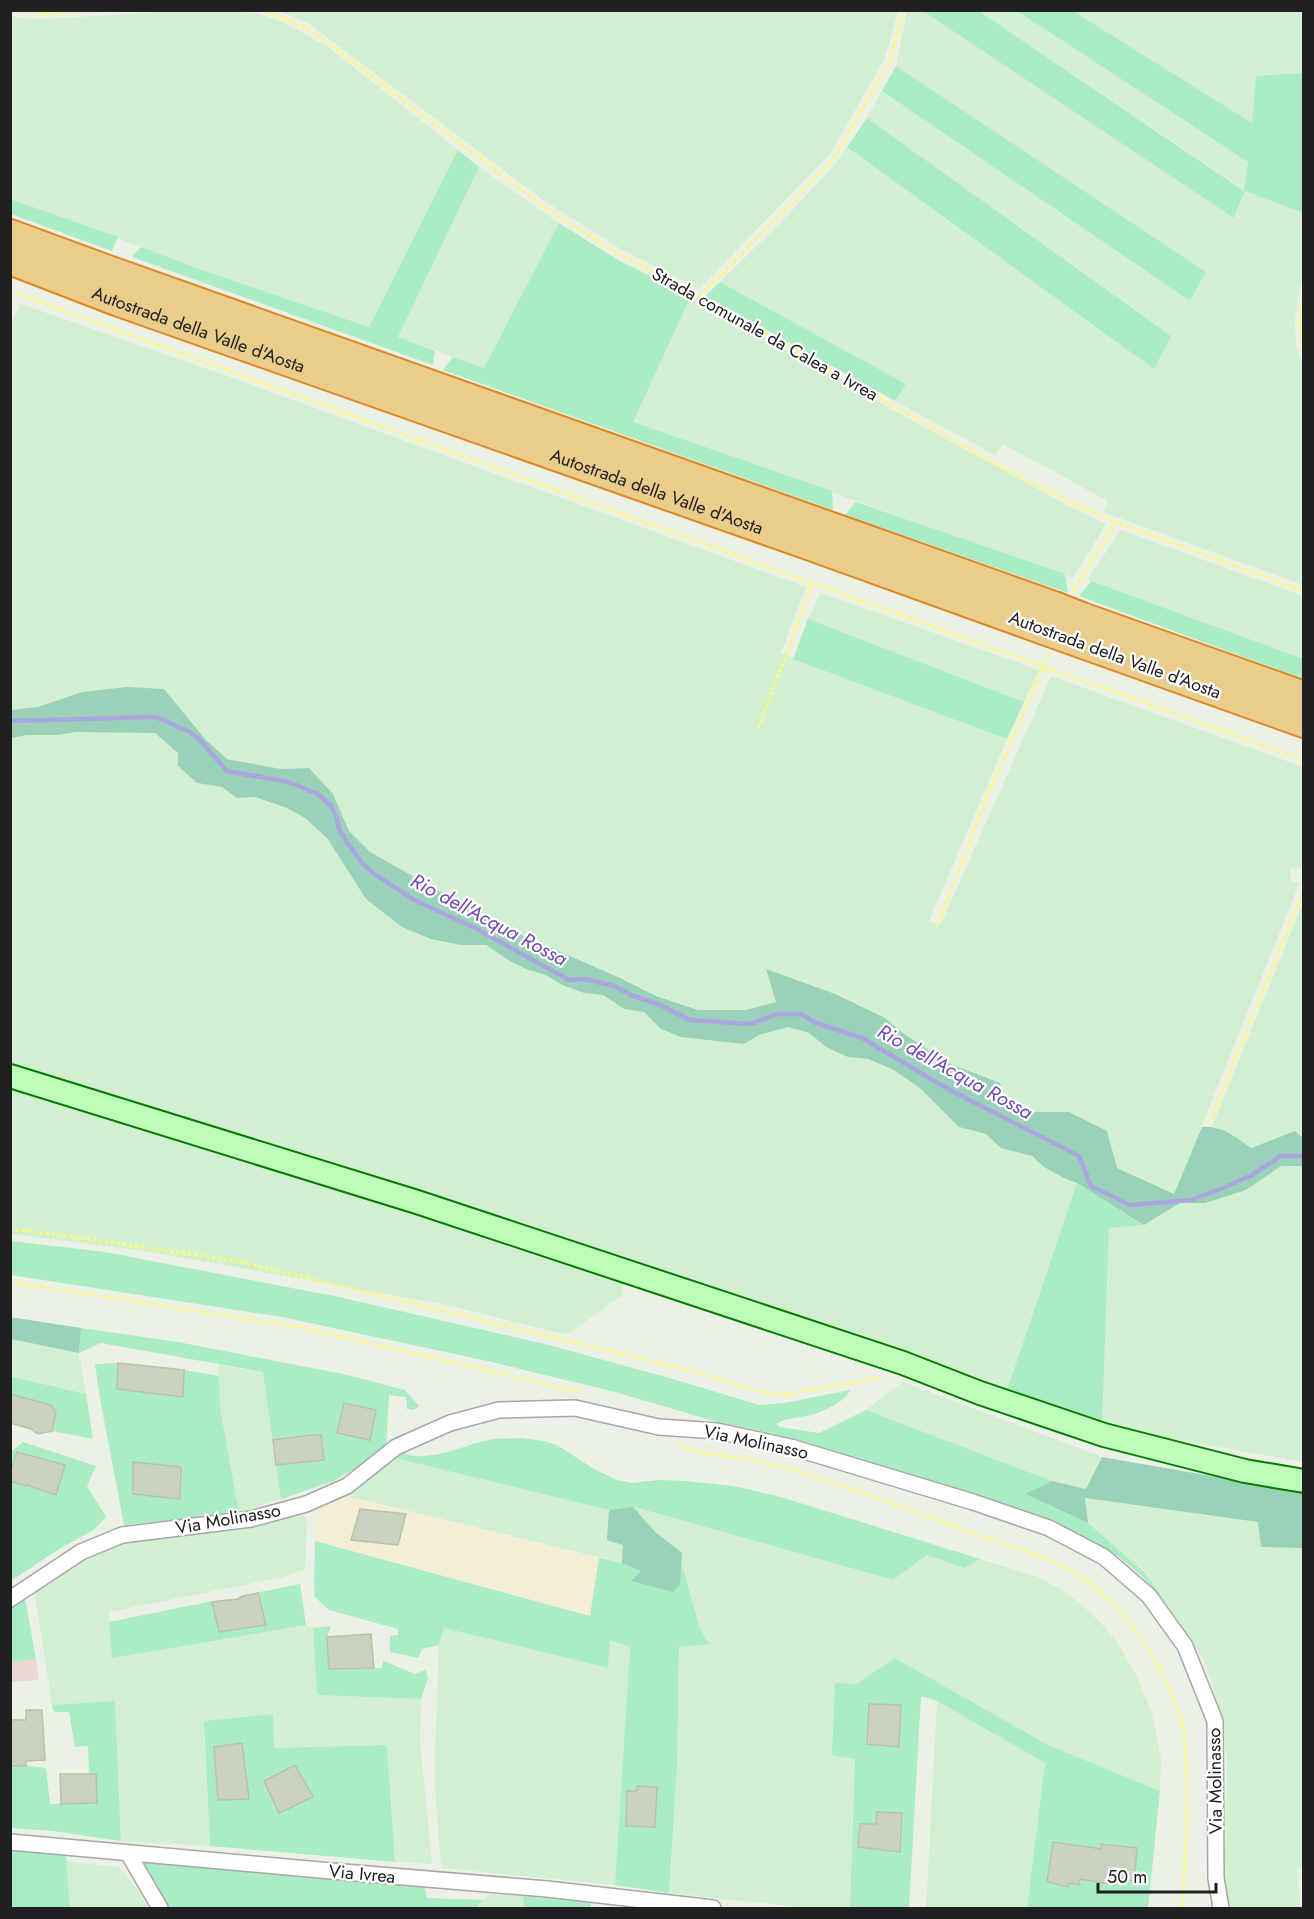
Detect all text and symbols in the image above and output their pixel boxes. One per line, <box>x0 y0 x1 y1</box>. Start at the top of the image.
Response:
street label: Strada comunale da Calea a Ivrea <box>647 261 883 407</box>
street label: Autostrada della Valle d'Aosta <box>88 280 308 380</box>
street label: Autostrada della Valle d'Aosta <box>547 442 767 541</box>
street label: Autostrada della Valle d'Aosta <box>1005 604 1225 706</box>
water label: Rio dell'Acqua Rossa <box>406 866 572 974</box>
water label: Rio dell'Acqua Rossa <box>872 1017 1038 1127</box>
street label: Via Molinasso <box>701 1418 811 1466</box>
street label: Via Molinasso <box>173 1497 283 1541</box>
street label: Via Molinasso <box>1201 1727 1229 1834</box>
scale bar <box>1098 1856 1216 1894</box>
street label: Via Ivrea <box>328 1858 396 1890</box>
text: 50 m <box>1107 1864 1147 1890</box>

